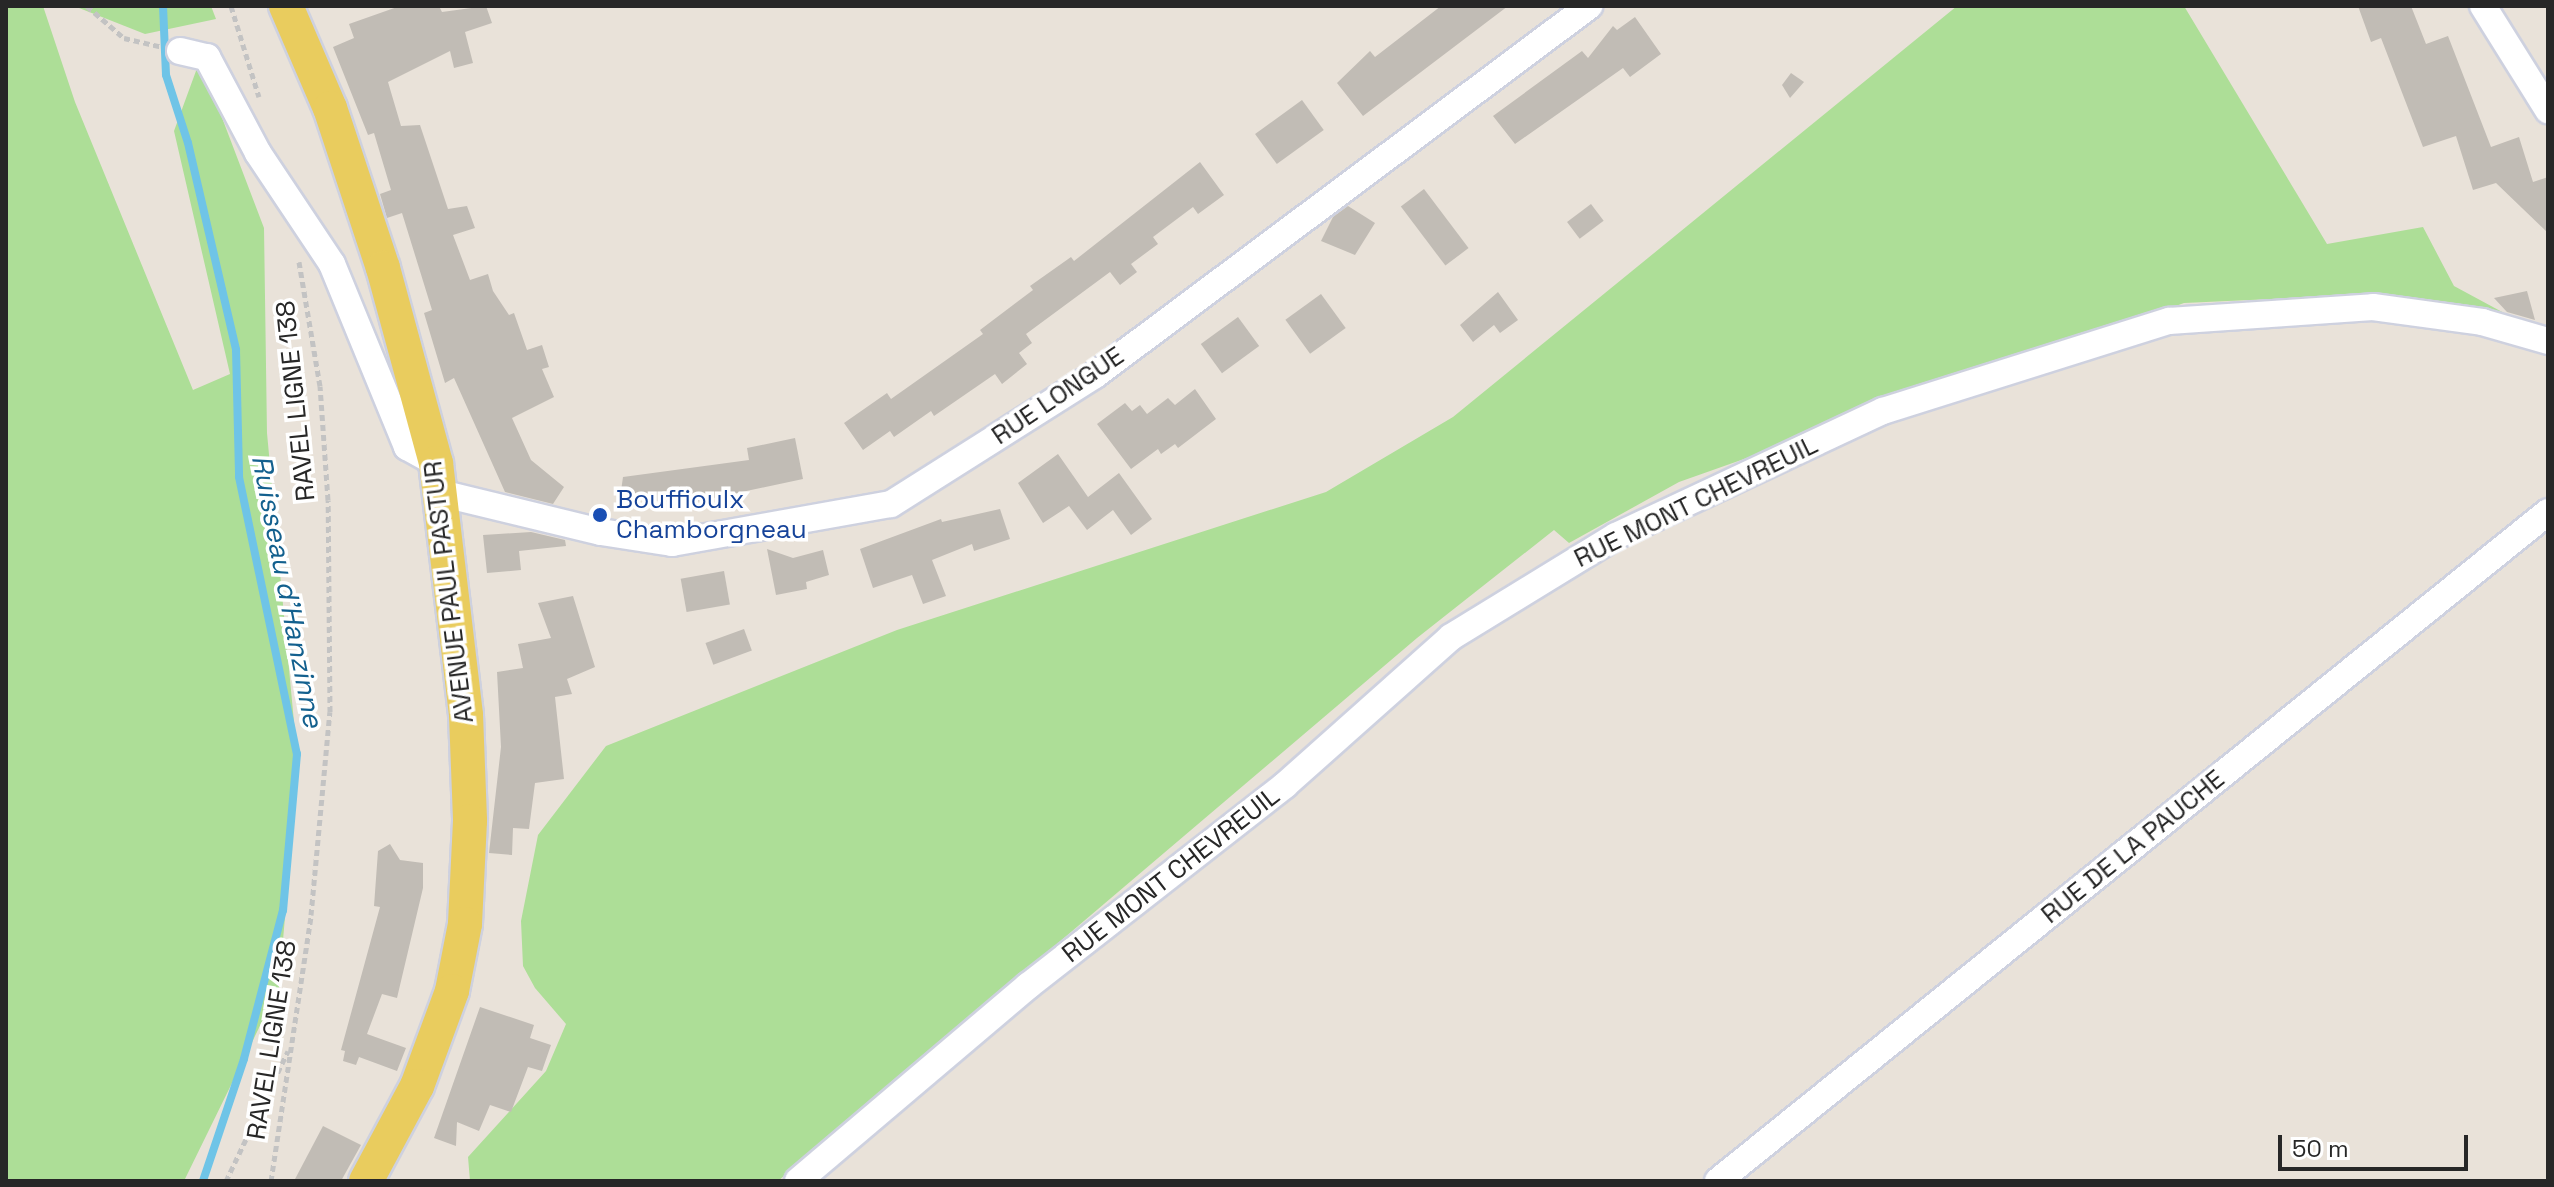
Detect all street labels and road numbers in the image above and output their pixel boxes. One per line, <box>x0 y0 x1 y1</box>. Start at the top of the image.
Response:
street label: RAVEL LIGNE 138 <box>270 299 322 503</box>
street label: RUE LONGUE <box>986 340 1130 452</box>
street label: RUE MONT CHEVREUIL <box>1569 429 1823 575</box>
street label: AVENUE PAUL PASTUR <box>417 459 481 725</box>
street label: RUE DE LA PAUCHE <box>2035 764 2231 930</box>
street label: RUE MONT CHEVREUIL <box>1056 780 1286 970</box>
street label: RAVEL LIGNE 138 <box>241 938 303 1142</box>

